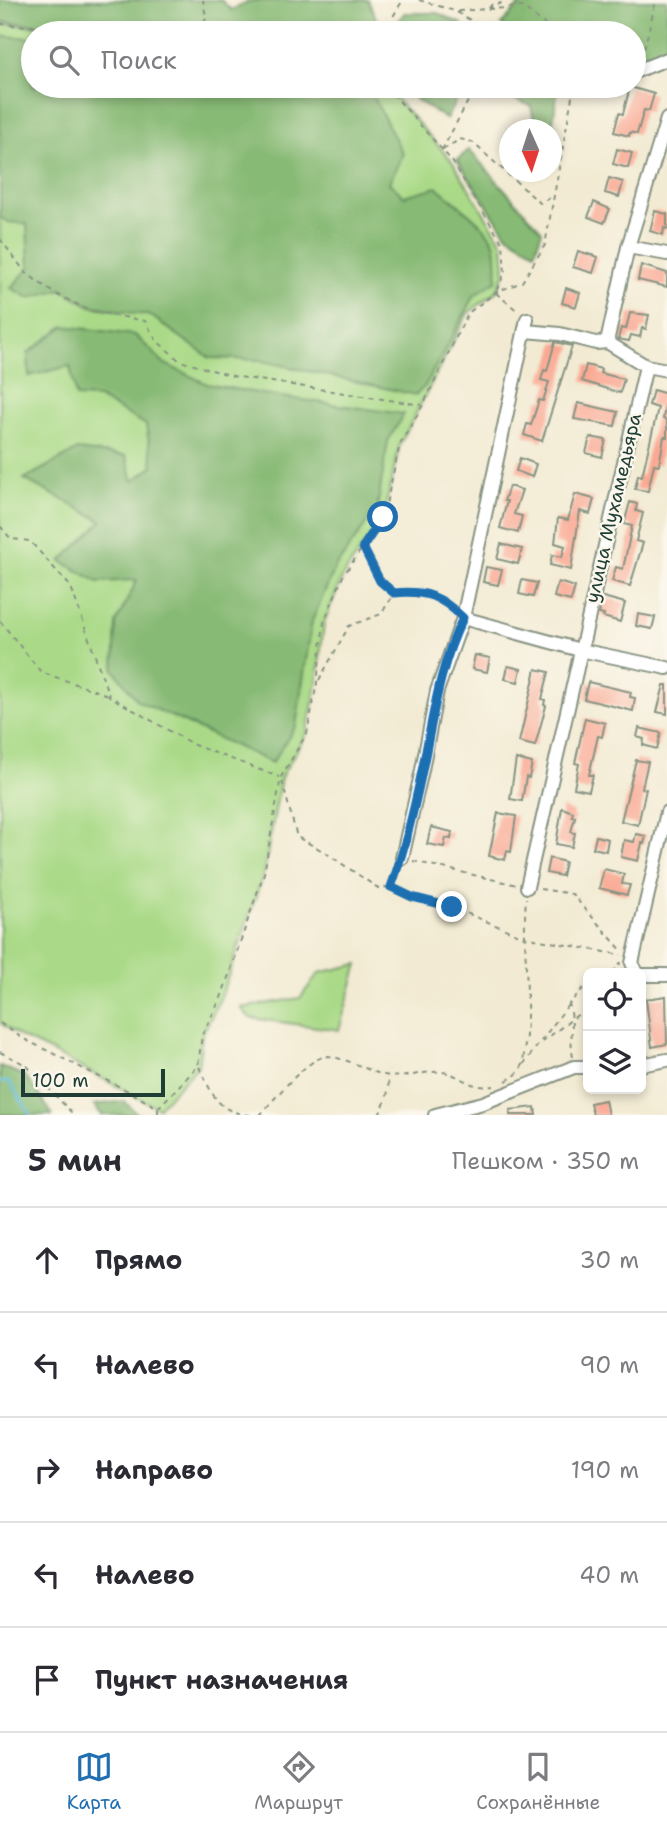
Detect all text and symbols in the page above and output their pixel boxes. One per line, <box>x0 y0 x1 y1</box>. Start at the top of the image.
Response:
search box <box>21 21 646 98</box>
icon: search <box>45 41 83 79</box>
text: Поиск <box>101 42 177 77</box>
north arrow <box>499 119 562 182</box>
street label: улица Мухамедьяра <box>579 410 647 605</box>
route start <box>367 501 398 532</box>
route end <box>436 891 467 922</box>
map controls <box>583 968 646 1094</box>
button: locate <box>583 968 646 1031</box>
button: layers <box>583 1031 646 1094</box>
scale bar <box>21 1066 164 1098</box>
text: 100 m <box>32 1068 89 1093</box>
text: 5 мин <box>28 1140 122 1181</box>
text: Пешком · 350 m <box>452 1146 639 1176</box>
icon: ahead <box>28 1241 66 1279</box>
text: Прямо <box>95 1242 183 1277</box>
text: 30 m <box>580 1245 639 1275</box>
icon: left <box>28 1346 66 1384</box>
text: Налево <box>95 1347 195 1382</box>
text: 90 m <box>579 1350 639 1380</box>
icon: right <box>28 1451 66 1489</box>
text: Направо <box>95 1452 213 1487</box>
text: 190 m <box>571 1455 639 1485</box>
icon: left <box>28 1556 66 1594</box>
text: Налево <box>95 1557 195 1592</box>
text: 40 m <box>579 1560 639 1590</box>
icon: arrive <box>28 1661 66 1699</box>
text: Пункт назначения <box>95 1662 348 1697</box>
tab: Карта <box>67 1748 121 1815</box>
tab: Маршрут <box>254 1748 343 1815</box>
tab: Сохранённые <box>476 1748 600 1815</box>

